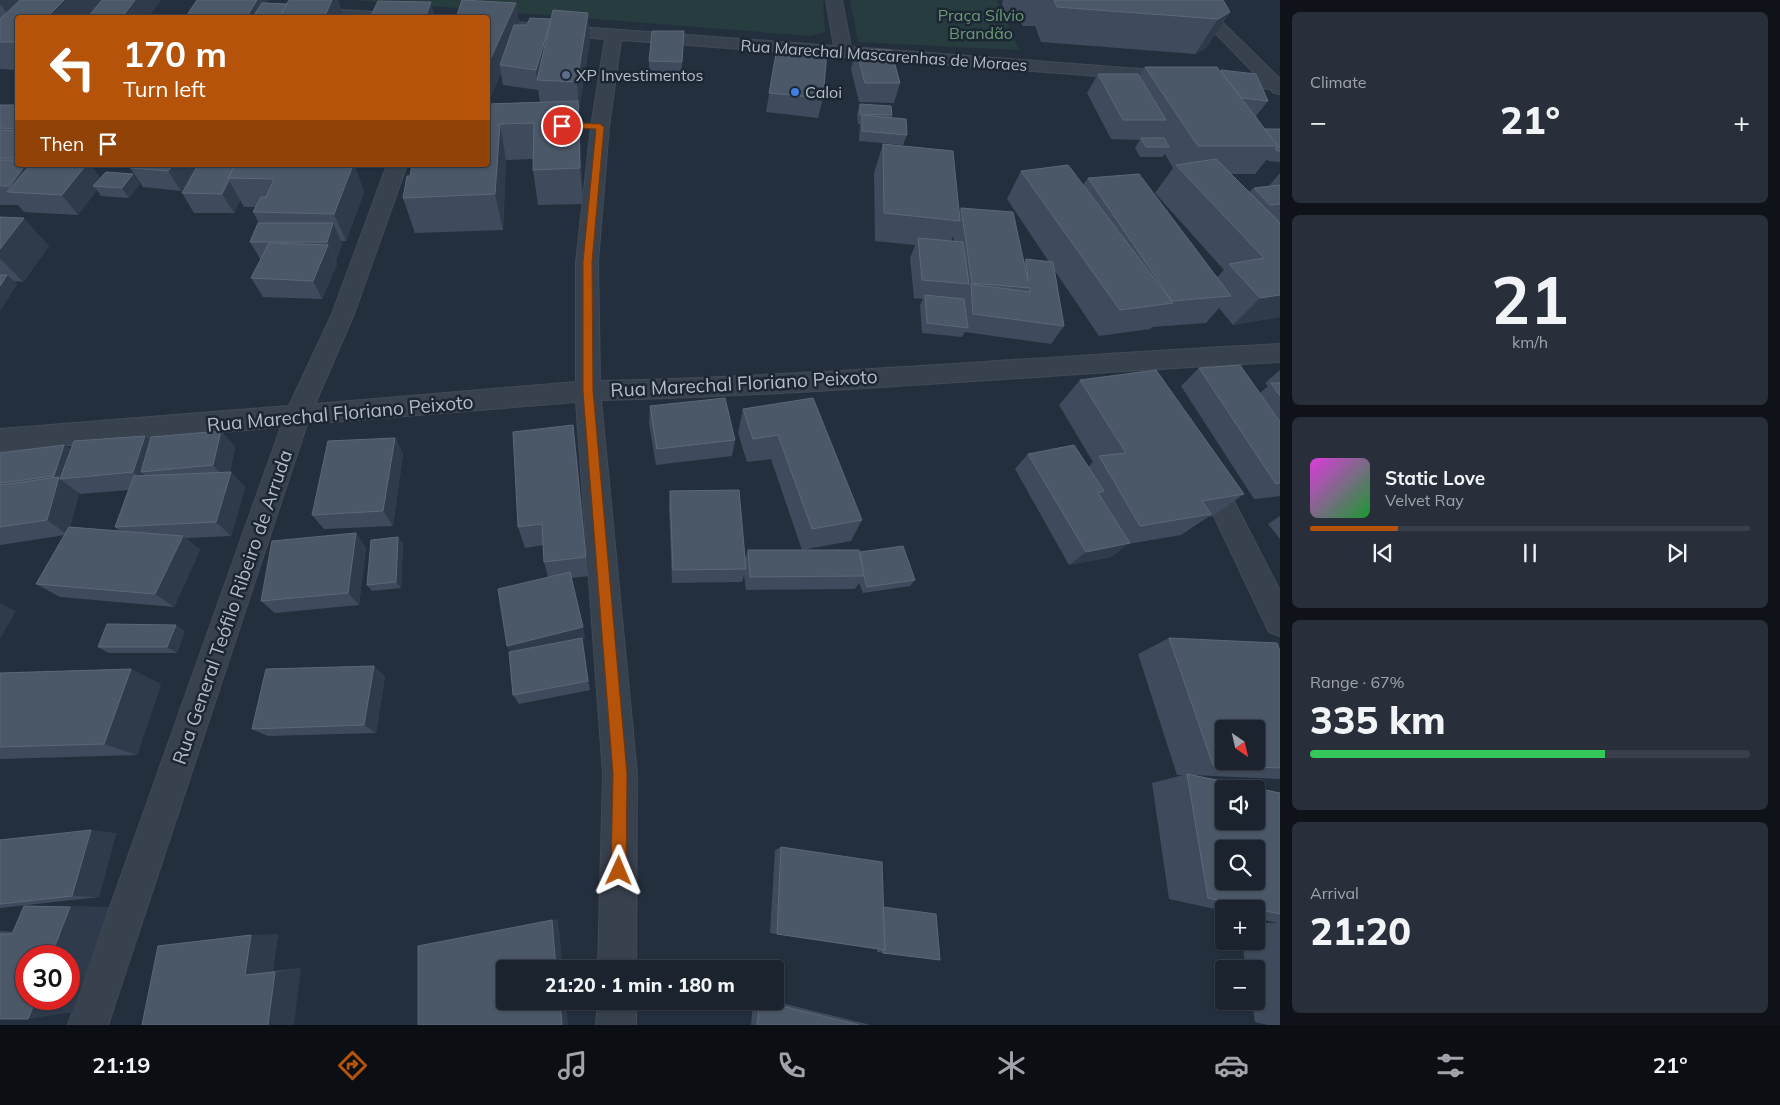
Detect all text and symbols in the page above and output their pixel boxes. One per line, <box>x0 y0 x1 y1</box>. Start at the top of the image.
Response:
park label: Praça Sílvio Brandão <box>938 5 1024 43</box>
text: 170 m <box>123 32 227 76</box>
icon: left <box>40 35 105 100</box>
street label: Rua Marechal Mascarenhas de Moraes <box>740 35 1028 75</box>
place label: XP Investimentos <box>576 65 704 85</box>
marker: XP Investimentos <box>560 69 572 81</box>
text: Climate <box>1310 72 1366 92</box>
text: Turn left <box>123 75 206 103</box>
place label: Caloi <box>805 82 842 102</box>
marker: Caloi <box>789 86 801 98</box>
text: 21° <box>1500 96 1560 144</box>
text: − <box>1310 104 1327 139</box>
text: + <box>1733 104 1750 139</box>
pin <box>541 105 583 147</box>
icon: arrive <box>548 112 576 140</box>
icon: arrive <box>94 130 122 158</box>
text: Then <box>40 132 84 156</box>
text: 21 <box>1491 259 1569 340</box>
text: km/h <box>1512 332 1548 352</box>
street label: Rua Marechal Floriano Peixoto <box>610 364 878 402</box>
street label: Rua Marechal Floriano Peixoto <box>206 389 474 437</box>
street label: Rua General Teófilo Ribeiro de Arruda <box>167 447 297 767</box>
text: Static Love <box>1385 466 1485 490</box>
text: Velvet Ray <box>1385 490 1464 510</box>
icon: previous <box>1369 539 1397 567</box>
icon: pause <box>1516 539 1544 567</box>
icon: next <box>1663 539 1691 567</box>
text: Range · 67% <box>1310 672 1405 692</box>
text: 335 km <box>1310 696 1446 744</box>
north arrow <box>1215 720 1265 770</box>
map controls <box>1215 720 1265 1010</box>
button: sound <box>1215 780 1265 830</box>
button: search <box>1215 840 1265 890</box>
position arrow <box>592 844 644 896</box>
text: Arrival <box>1310 883 1359 903</box>
button: + <box>1215 900 1265 950</box>
text: 21:20 <box>1310 907 1411 955</box>
speed limit sign: 30 <box>15 945 80 1010</box>
button: − <box>1215 960 1265 1010</box>
text: 21:20 · 1 min · 180 m <box>545 973 735 997</box>
icon: directions <box>335 1048 370 1083</box>
icon: music <box>555 1048 590 1083</box>
icon: phone <box>774 1048 809 1083</box>
icon: climate <box>994 1048 1029 1083</box>
icon: car <box>1214 1048 1249 1083</box>
icon: filters <box>1433 1048 1468 1083</box>
text: 21:19 <box>92 1051 151 1079</box>
text: 21° <box>1653 1051 1688 1079</box>

